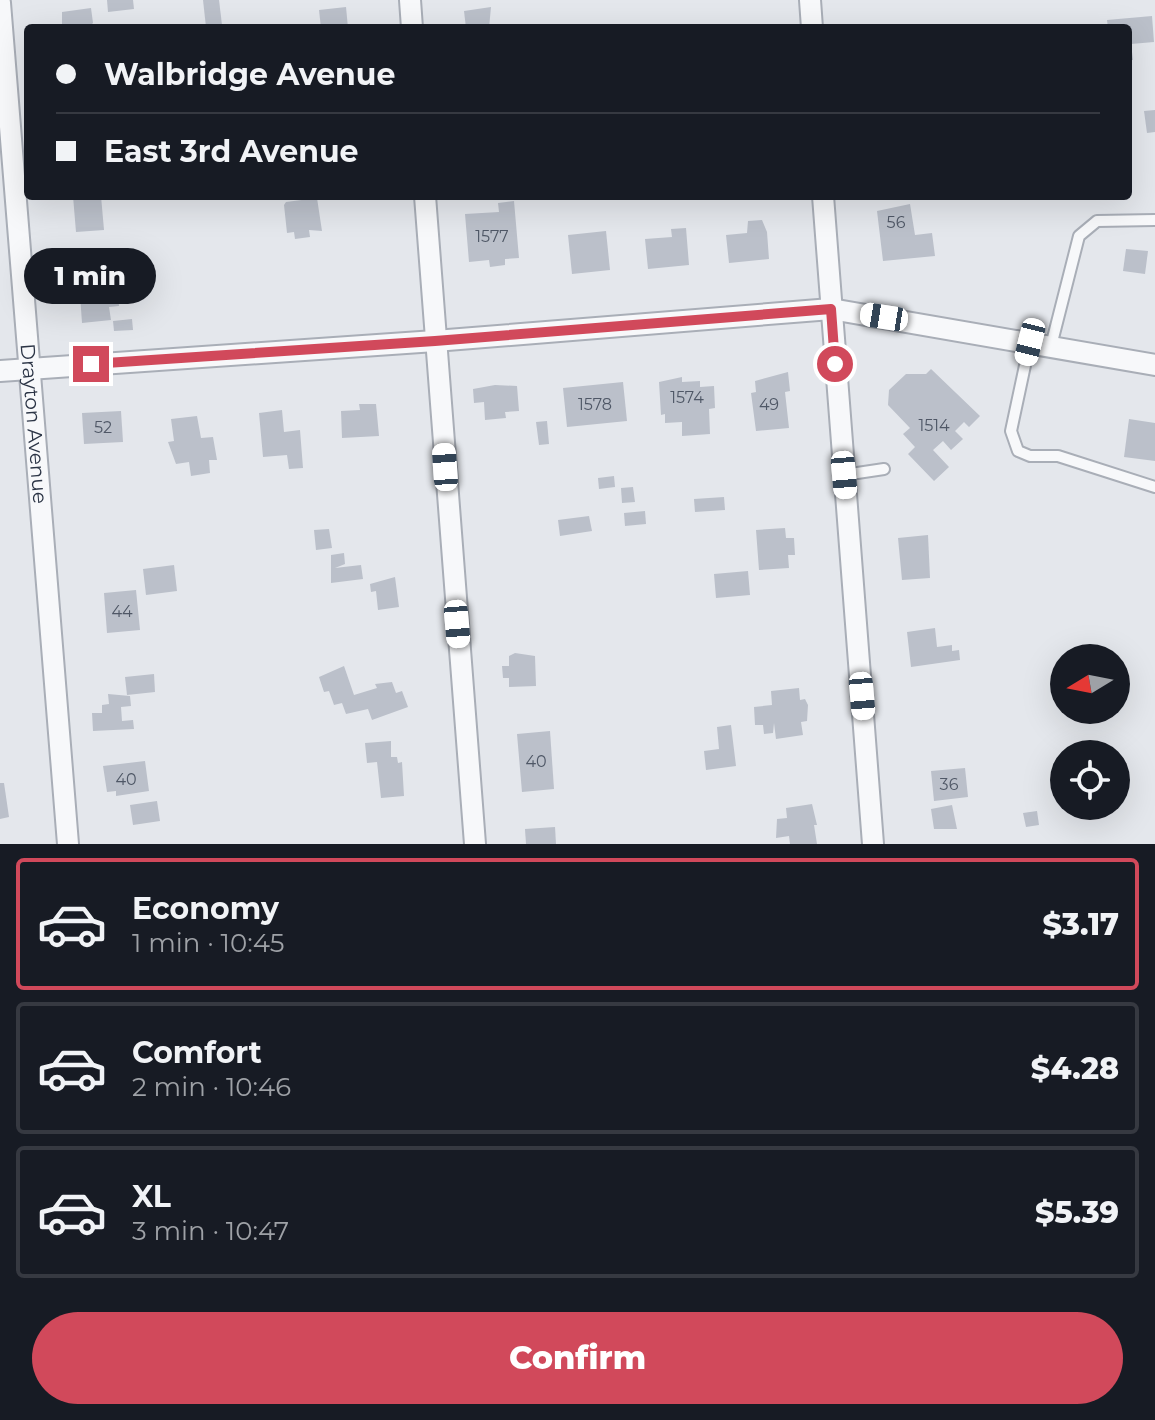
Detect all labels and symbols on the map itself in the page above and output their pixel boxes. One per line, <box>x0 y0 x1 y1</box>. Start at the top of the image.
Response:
house number: 56 <box>887 213 906 232</box>
house number: 1577 <box>475 227 509 246</box>
callout: 1 min <box>25 248 157 304</box>
car <box>858 301 910 333</box>
car <box>1013 316 1047 368</box>
street label: Drayton Avenue <box>16 343 52 505</box>
route end <box>73 346 109 382</box>
route start <box>817 346 853 382</box>
house number: 1574 <box>670 388 704 407</box>
house number: 1578 <box>578 395 612 414</box>
house number: 49 <box>759 395 779 414</box>
house number: 1514 <box>918 416 950 435</box>
house number: 52 <box>94 418 112 437</box>
car <box>431 442 459 492</box>
car <box>830 450 858 500</box>
car <box>443 599 471 649</box>
house number: 44 <box>111 602 133 621</box>
north arrow <box>1050 644 1130 724</box>
car <box>848 671 876 721</box>
house number: 40 <box>525 752 547 771</box>
house number: 40 <box>115 770 137 789</box>
house number: 36 <box>940 775 959 794</box>

